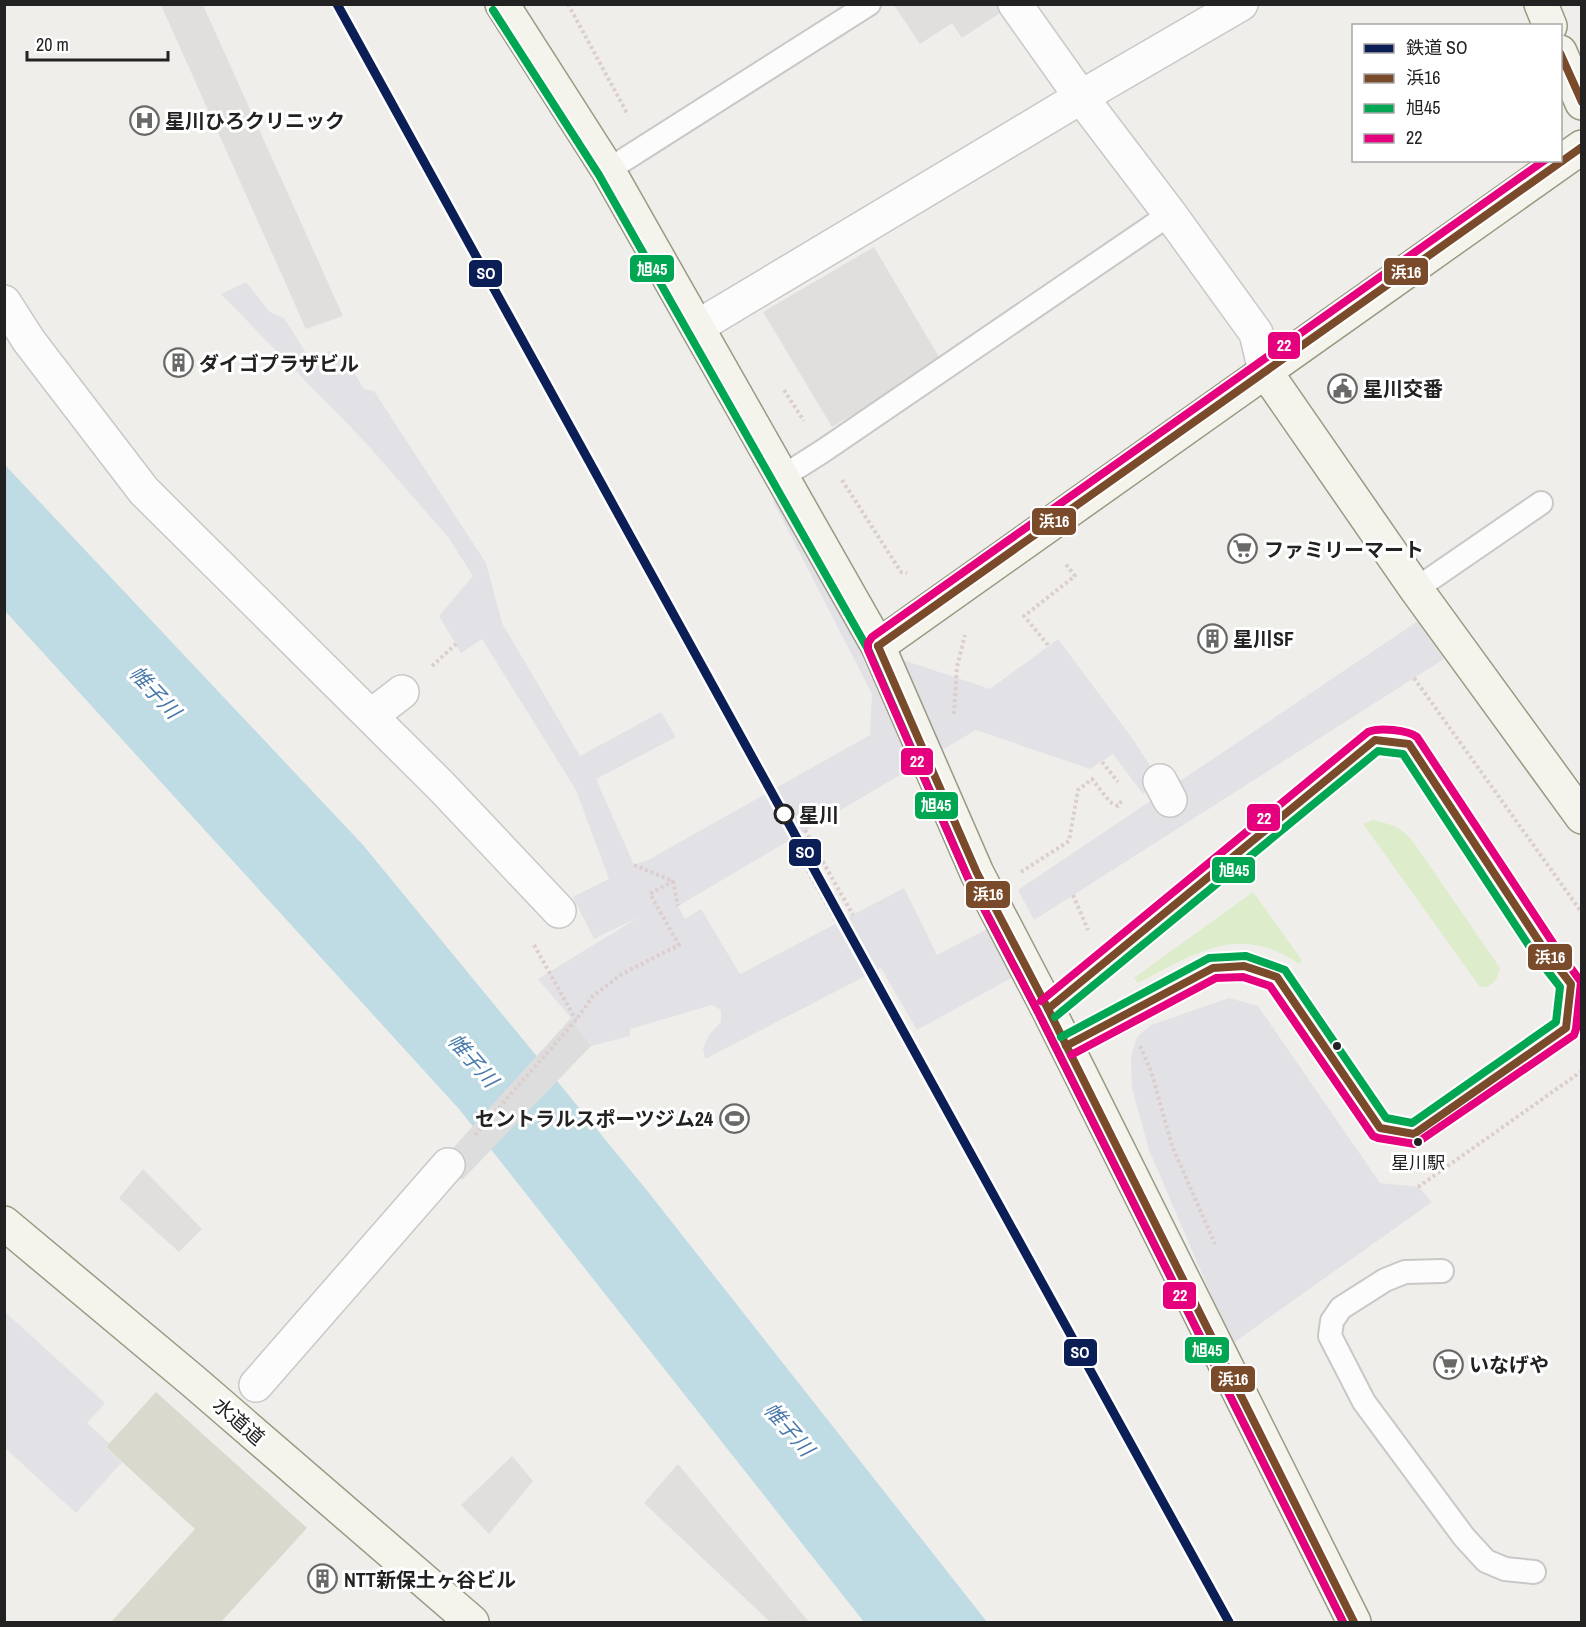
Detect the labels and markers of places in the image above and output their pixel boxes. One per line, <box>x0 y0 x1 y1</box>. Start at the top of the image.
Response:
hospital icon: 星川ひろクリニック <box>128 104 160 136</box>
place label: 星川ひろクリニック <box>165 107 345 134</box>
building icon: ダイゴプラザビル <box>162 347 194 379</box>
place label: ダイゴプラザビル <box>199 350 359 377</box>
public building icon: 星川交番 <box>1326 372 1358 404</box>
place label: 星川交番 <box>1363 375 1443 402</box>
supermarket icon: ファミリーマート <box>1227 533 1259 565</box>
place label: ファミリーマート <box>1264 536 1424 563</box>
building icon: 星川SF <box>1196 622 1228 654</box>
place label: 星川SF <box>1233 625 1294 652</box>
place label: 星川 <box>799 801 839 828</box>
marker: 星川 <box>774 804 794 824</box>
unlabelled marker <box>1331 1040 1343 1052</box>
sports icon: セントラルスポーツジム24 <box>718 1102 750 1134</box>
place label: セントラルスポーツジム24 <box>475 1105 713 1132</box>
marker: 星川駅 <box>1412 1136 1424 1148</box>
place label: 星川駅 <box>1391 1150 1445 1175</box>
supermarket icon: いなげや <box>1432 1348 1464 1380</box>
place label: いなげや <box>1469 1351 1549 1378</box>
building icon: NTT新保土ヶ谷ビル <box>307 1563 339 1595</box>
place label: NTT新保土ヶ谷ビル <box>344 1566 516 1593</box>

